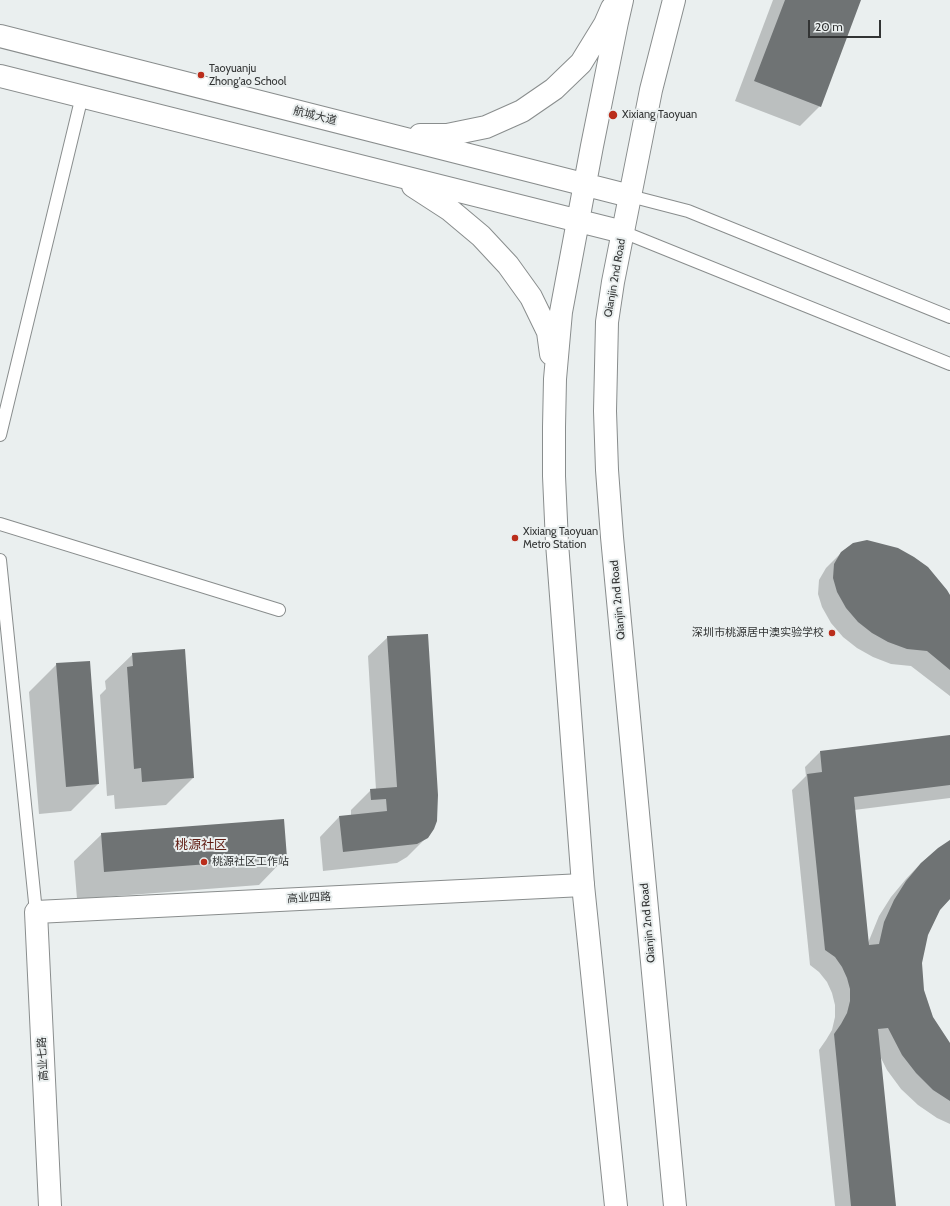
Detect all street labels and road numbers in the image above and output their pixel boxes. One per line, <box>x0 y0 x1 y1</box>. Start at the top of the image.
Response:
street label: 航城大道 <box>292 104 338 128</box>
street label: Qianjin 2nd Road <box>602 238 628 318</box>
street label: Qianjin 2nd Road <box>608 560 628 640</box>
street label: Qianjin 2nd Road <box>638 883 658 963</box>
street label: 高业四路 <box>287 890 331 906</box>
street label: 高业七路 <box>35 1037 51 1081</box>

